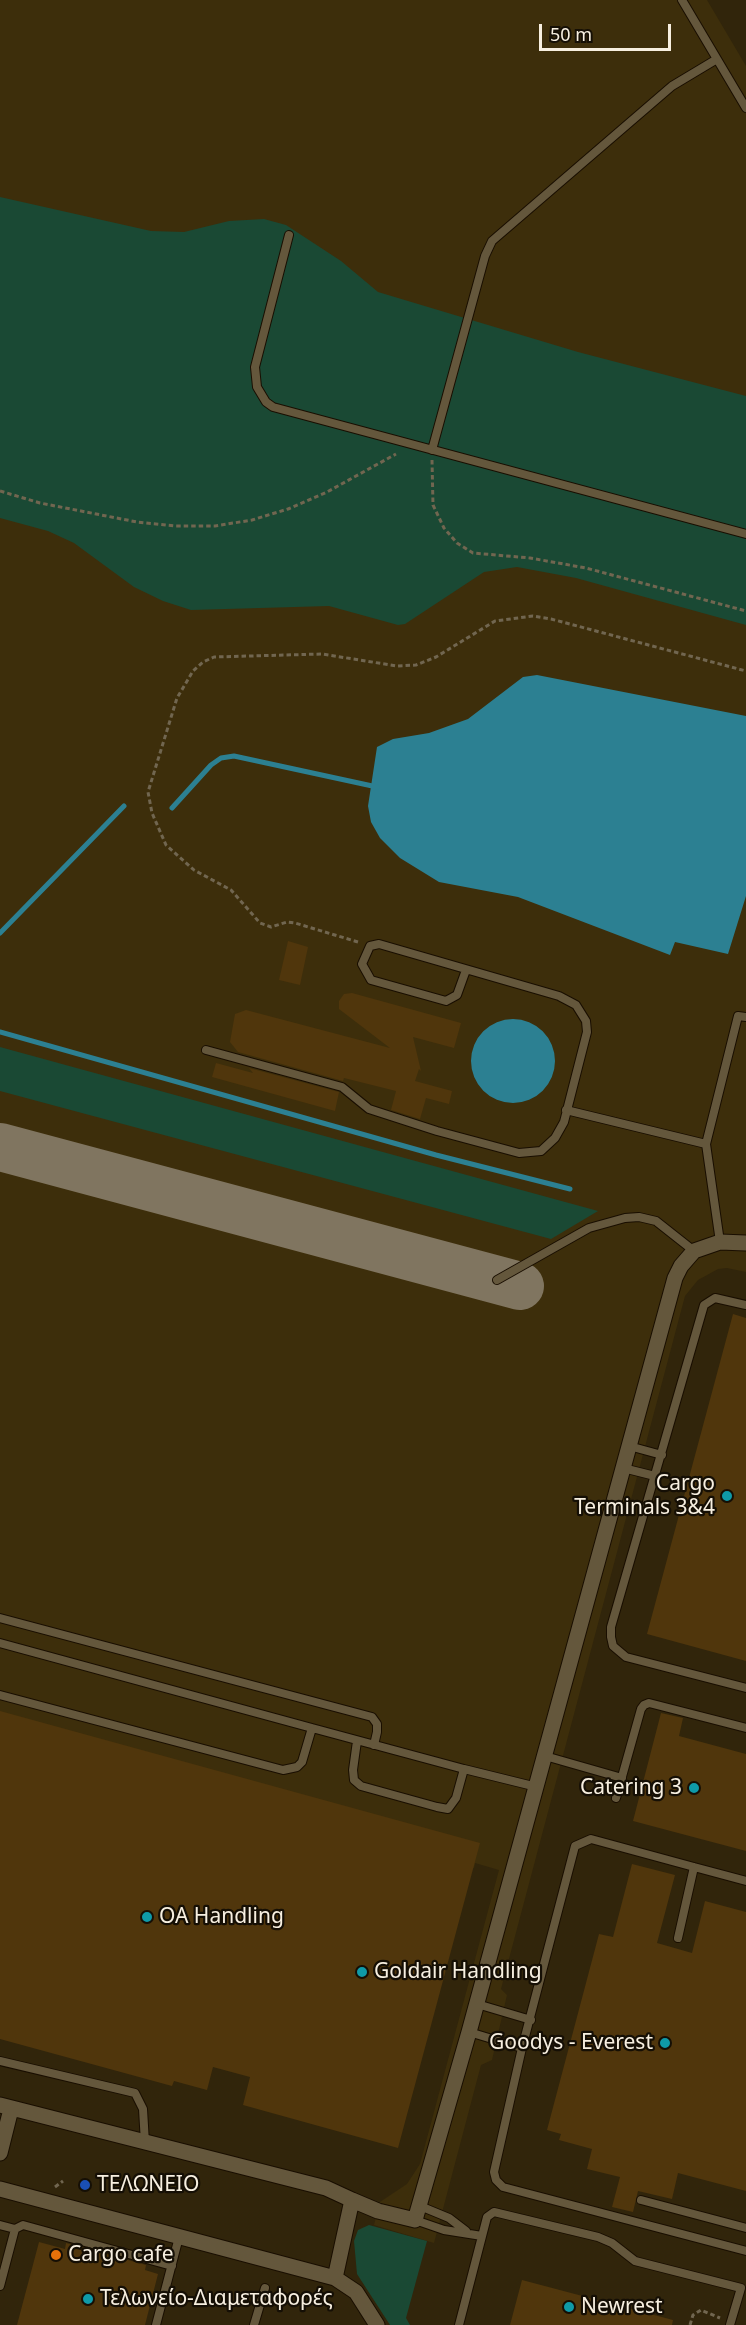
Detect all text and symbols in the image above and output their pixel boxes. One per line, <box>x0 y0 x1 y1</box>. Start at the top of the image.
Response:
scale bar <box>542 12 674 50</box>
text: 50 m <box>550 22 592 46</box>
place label: Cargo Terminals 3&4 <box>574 1471 715 1521</box>
marker: Cargo Terminals 3&4 <box>720 1489 734 1503</box>
place label: Catering 3 <box>580 1775 682 1801</box>
marker: Catering 3 <box>687 1781 701 1795</box>
place label: OA Handling <box>159 1904 284 1930</box>
marker: OA Handling <box>140 1910 154 1924</box>
place label: Goldair Handling <box>374 1959 542 1985</box>
marker: Goldair Handling <box>355 1965 369 1979</box>
place label: Goodys - Everest <box>489 2030 653 2056</box>
marker: Goodys - Everest <box>658 2036 672 2050</box>
place label: ΤΕΛΩΝΕΙΟ <box>97 2172 199 2198</box>
marker: ΤΕΛΩΝΕΙΟ <box>78 2178 92 2192</box>
place label: Cargo cafe <box>68 2242 174 2268</box>
marker: Cargo cafe <box>49 2248 63 2262</box>
place label: Τελωνείο-Διαμεταφορές <box>100 2286 333 2312</box>
marker: Τελωνείο-Διαμεταφορές <box>81 2292 95 2306</box>
place label: Newrest <box>581 2294 663 2320</box>
marker: Newrest <box>562 2300 576 2314</box>

